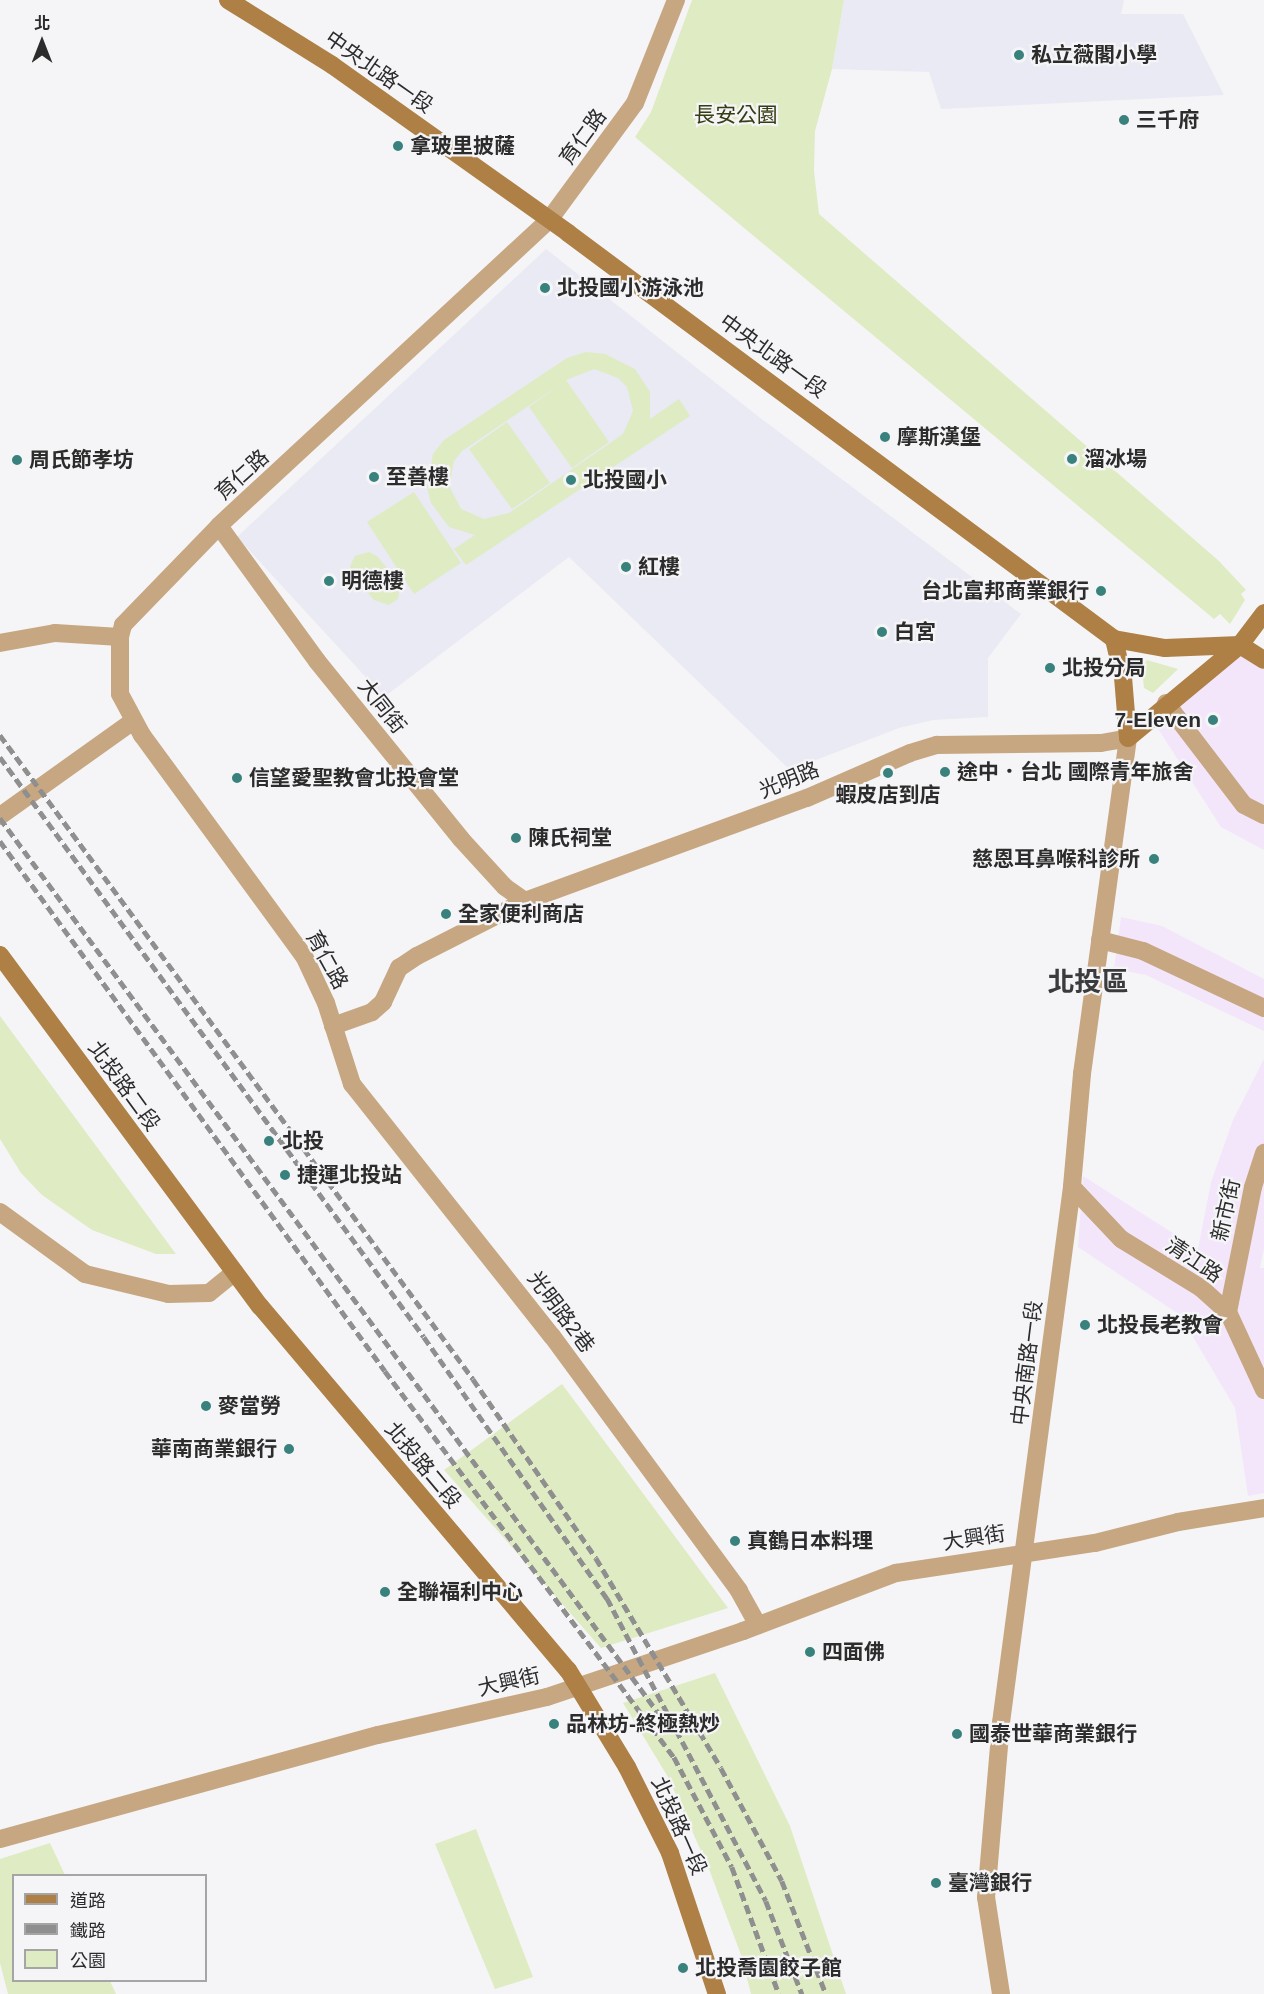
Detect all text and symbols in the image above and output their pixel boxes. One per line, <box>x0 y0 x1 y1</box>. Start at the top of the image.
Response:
north arrow <box>12 12 72 72</box>
text: 北 <box>34 15 50 32</box>
street label: 中央北路一段 <box>320 26 438 118</box>
place label: 私立薇閣小學 <box>1031 42 1157 68</box>
marker: 私立薇閣小學 <box>1012 48 1026 62</box>
park label: 長安公園 <box>694 102 778 128</box>
street label: 育仁路 <box>554 104 612 170</box>
place label: 三千府 <box>1136 107 1199 133</box>
marker: 三千府 <box>1117 113 1131 127</box>
place label: 拿玻里披薩 <box>410 133 515 159</box>
marker: 拿玻里披薩 <box>391 139 405 153</box>
place label: 北投國小游泳池 <box>557 275 704 301</box>
marker: 北投國小游泳池 <box>538 281 552 295</box>
street label: 中央北路一段 <box>715 309 831 403</box>
place label: 摩斯漢堡 <box>897 424 981 450</box>
marker: 摩斯漢堡 <box>878 430 892 444</box>
street label: 育仁路 <box>210 445 274 505</box>
place label: 溜冰場 <box>1084 446 1147 472</box>
place label: 周氏節孝坊 <box>29 447 134 473</box>
marker: 溜冰場 <box>1065 452 1079 466</box>
marker: 周氏節孝坊 <box>10 453 24 467</box>
place label: 至善樓 <box>386 464 449 490</box>
place label: 北投國小 <box>583 467 667 493</box>
marker: 至善樓 <box>367 470 381 484</box>
marker: 北投國小 <box>564 473 578 487</box>
place label: 紅樓 <box>638 554 680 580</box>
marker: 紅樓 <box>619 560 633 574</box>
place label: 明德樓 <box>341 568 404 594</box>
marker: 明德樓 <box>322 574 336 588</box>
place label: 台北富邦商業銀行 <box>921 578 1089 604</box>
marker: 台北富邦商業銀行 <box>1094 584 1108 598</box>
place label: 白宮 <box>894 619 936 645</box>
marker: 白宮 <box>875 625 889 639</box>
place label: 北投分局 <box>1062 655 1146 681</box>
marker: 北投分局 <box>1043 661 1057 675</box>
street label: 大同街 <box>353 673 411 739</box>
place label: 7-Eleven <box>1115 707 1201 733</box>
marker: 7-Eleven <box>1206 713 1220 727</box>
street label: 光明路 <box>755 757 823 803</box>
place label: 途中．台北 國際青年旅舍 <box>957 759 1194 785</box>
place label: 信望愛聖教會北投會堂 <box>249 765 459 791</box>
marker: 途中．台北 國際青年旅舍 <box>938 765 952 779</box>
marker: 蝦皮店到店 <box>881 766 895 780</box>
marker: 信望愛聖教會北投會堂 <box>230 771 244 785</box>
place label: 蝦皮店到店 <box>836 782 940 808</box>
place label: 陳氏祠堂 <box>528 825 612 851</box>
marker: 陳氏祠堂 <box>509 831 523 845</box>
place label: 慈恩耳鼻喉科診所 <box>972 846 1140 872</box>
marker: 慈恩耳鼻喉科診所 <box>1145 850 1163 868</box>
place label: 全家便利商店 <box>458 901 584 927</box>
marker: 全家便利商店 <box>439 907 453 921</box>
street label: 育仁路 <box>301 926 353 994</box>
district label: 北投區 <box>1048 967 1128 999</box>
street label: 北投路二段 <box>83 1036 165 1136</box>
place label: 北投 <box>282 1128 324 1154</box>
marker: 北投 <box>260 1132 278 1150</box>
place label: 捷運北投站 <box>297 1162 402 1188</box>
marker: 捷運北投站 <box>278 1168 292 1182</box>
street label: 新市街 <box>1207 1176 1245 1244</box>
street label: 清江路 <box>1161 1232 1227 1288</box>
street label: 光明路2巷 <box>522 1266 600 1358</box>
street label: 中央南路一段 <box>1007 1299 1047 1427</box>
place label: 北投長老教會 <box>1097 1312 1223 1338</box>
marker: 北投長老教會 <box>1078 1318 1092 1332</box>
place label: 麥當勞 <box>218 1393 281 1419</box>
marker: 麥當勞 <box>199 1399 213 1413</box>
street label: 北投路二段 <box>380 1417 466 1513</box>
place label: 華南商業銀行 <box>151 1436 277 1462</box>
marker: 華南商業銀行 <box>282 1442 296 1456</box>
street label: 大興街 <box>941 1521 1007 1555</box>
place label: 真鶴日本料理 <box>747 1528 873 1554</box>
marker: 真鶴日本料理 <box>728 1534 742 1548</box>
place label: 全聯福利中心 <box>397 1579 523 1605</box>
marker: 全聯福利中心 <box>378 1585 392 1599</box>
place label: 四面佛 <box>822 1639 885 1665</box>
marker: 四面佛 <box>803 1645 817 1659</box>
street label: 大興街 <box>475 1663 543 1701</box>
place label: 品林坊-終極熱炒 <box>566 1711 720 1737</box>
marker: 品林坊-終極熱炒 <box>547 1717 561 1731</box>
place label: 國泰世華商業銀行 <box>969 1721 1137 1747</box>
marker: 國泰世華商業銀行 <box>950 1727 964 1741</box>
street label: 北投路一段 <box>646 1773 712 1879</box>
place label: 臺灣銀行 <box>948 1870 1032 1896</box>
legend <box>12 1874 207 1982</box>
marker: 臺灣銀行 <box>929 1876 943 1890</box>
text: 道路 <box>70 1891 106 1911</box>
text: 鐵路 <box>70 1921 106 1941</box>
text: 公園 <box>70 1951 106 1971</box>
place label: 北投喬園餃子館 <box>695 1955 842 1981</box>
marker: 北投喬園餃子館 <box>676 1961 690 1975</box>

